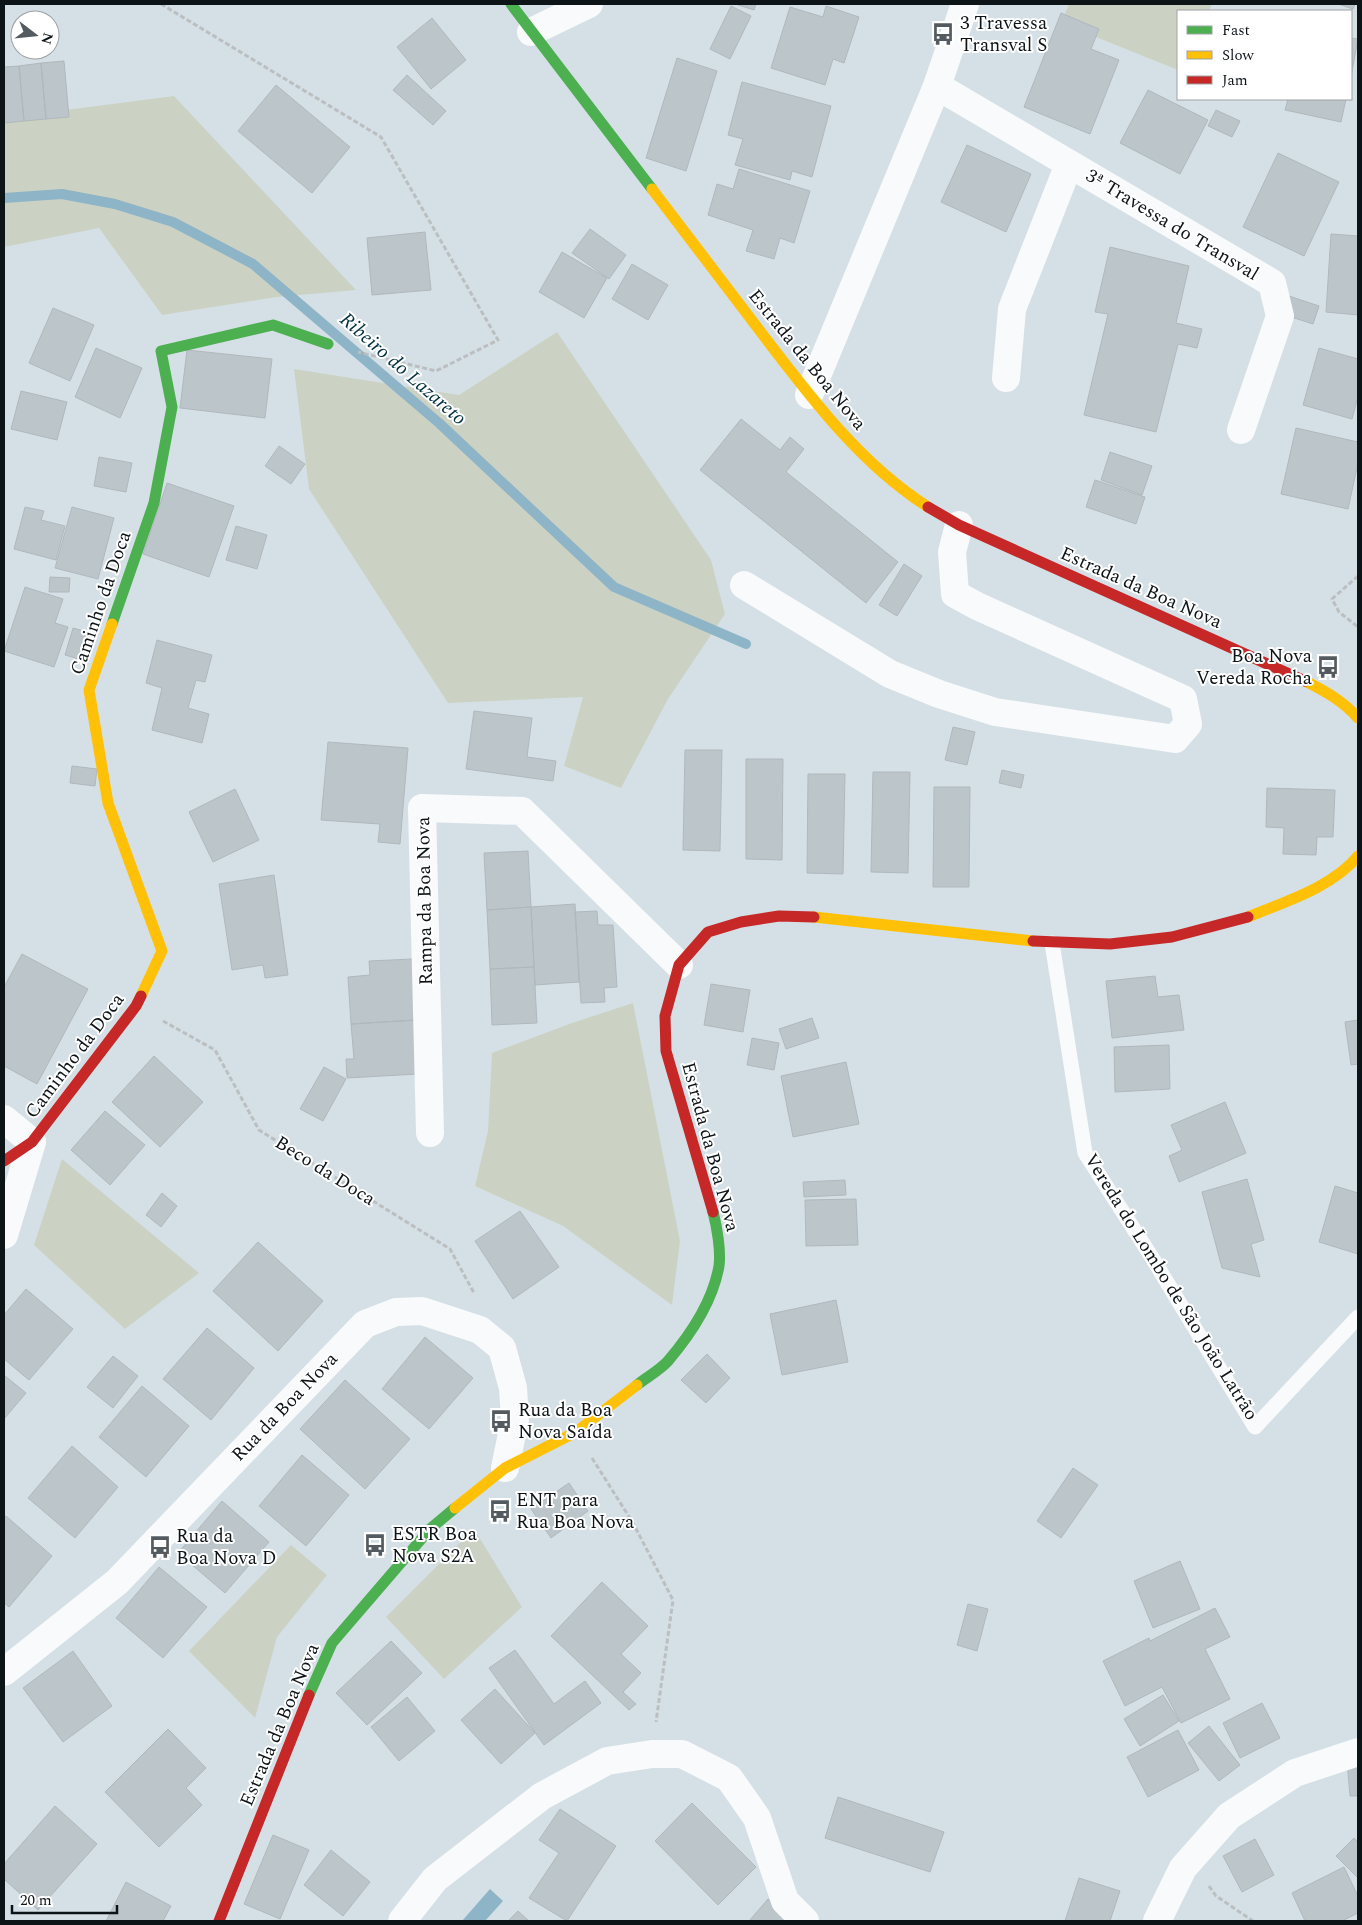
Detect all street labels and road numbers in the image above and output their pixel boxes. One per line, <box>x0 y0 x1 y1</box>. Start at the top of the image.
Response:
street label: 3ª Travessa do Transval <box>1080 162 1264 288</box>
street label: Estrada da Boa Nova <box>741 283 874 438</box>
street label: Caminho da Doca <box>63 526 139 679</box>
street label: Estrada da Boa Nova <box>1055 539 1227 637</box>
street label: Rampa da Boa Nova <box>409 816 441 986</box>
street label: Caminho da Doca <box>18 987 132 1125</box>
street label: Estrada da Boa Nova <box>673 1059 747 1236</box>
street label: Beco da Doca <box>269 1128 382 1214</box>
street label: Vereda do Lombo de São João Latrão <box>1077 1148 1265 1426</box>
street label: Rua da Boa Nova <box>225 1345 346 1468</box>
street label: Estrada da Boa Nova <box>233 1638 328 1811</box>

